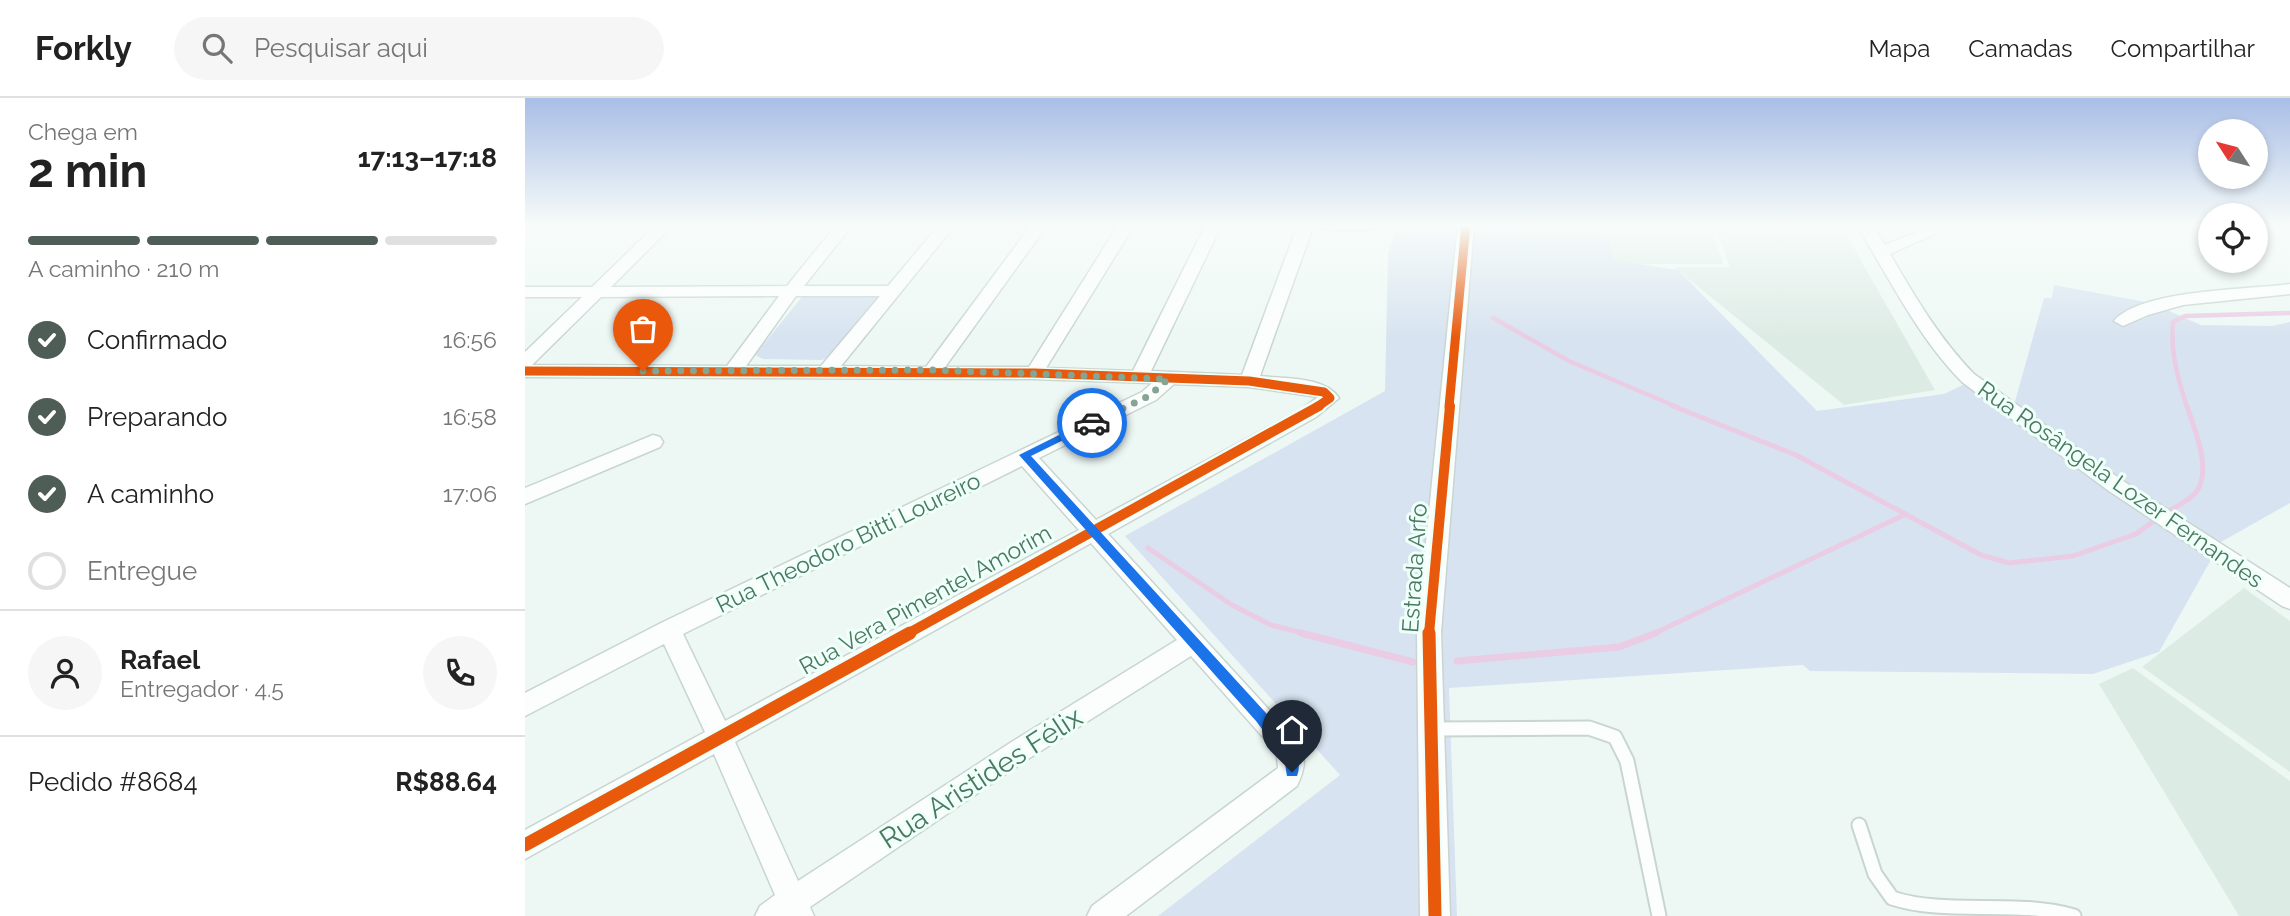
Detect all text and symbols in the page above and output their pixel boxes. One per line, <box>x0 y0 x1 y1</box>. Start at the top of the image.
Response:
search box <box>174 17 664 80</box>
text: Forkly <box>35 29 132 68</box>
icon: search <box>198 29 236 67</box>
text: Pesquisar aqui <box>254 33 428 63</box>
text: Mapa <box>1868 34 1930 63</box>
text: Camadas <box>1968 34 2073 63</box>
text: Compartilhar <box>2111 34 2255 63</box>
text: Chega em <box>28 118 138 145</box>
north arrow <box>2198 119 2268 189</box>
map controls <box>2198 119 2268 273</box>
text: 17:13–17:18 <box>358 143 497 173</box>
text: 2 min <box>28 144 147 198</box>
button: locate <box>2198 203 2268 273</box>
text: A caminho · 210 m <box>28 255 220 282</box>
pin <box>613 299 673 371</box>
icon: bag <box>624 310 662 348</box>
icon: check <box>28 321 66 359</box>
text: Confirmado <box>87 325 227 355</box>
text: 16:56 <box>443 326 497 353</box>
street label: Rua Rosângela Lozer Fernandes <box>1973 375 2269 593</box>
courier <box>1057 388 1127 458</box>
icon: check <box>28 398 66 436</box>
text: Preparando <box>87 402 227 432</box>
text: 16:58 <box>443 403 497 430</box>
icon: car <box>1073 404 1111 442</box>
street label: Rua Theodoro Bitti Loureiro <box>711 466 985 618</box>
icon: check <box>28 475 66 513</box>
text: A caminho <box>87 479 214 509</box>
text: 17:06 <box>443 480 497 507</box>
street label: Estrada Arfo <box>1396 502 1432 634</box>
street label: Rua Vera Pimentel Amorim <box>794 518 1056 680</box>
text: Entregue <box>87 556 197 586</box>
button: person <box>28 636 102 710</box>
button: phone <box>423 636 497 710</box>
text: Rafael <box>120 645 200 675</box>
text: Entregador · 4.5 <box>120 675 284 702</box>
street label: Rua Aristides Félix <box>874 700 1088 856</box>
pin <box>1262 700 1322 772</box>
icon: home <box>1273 711 1311 749</box>
text: Pedido #8684 <box>28 767 198 797</box>
text: R$88.64 <box>395 767 497 797</box>

